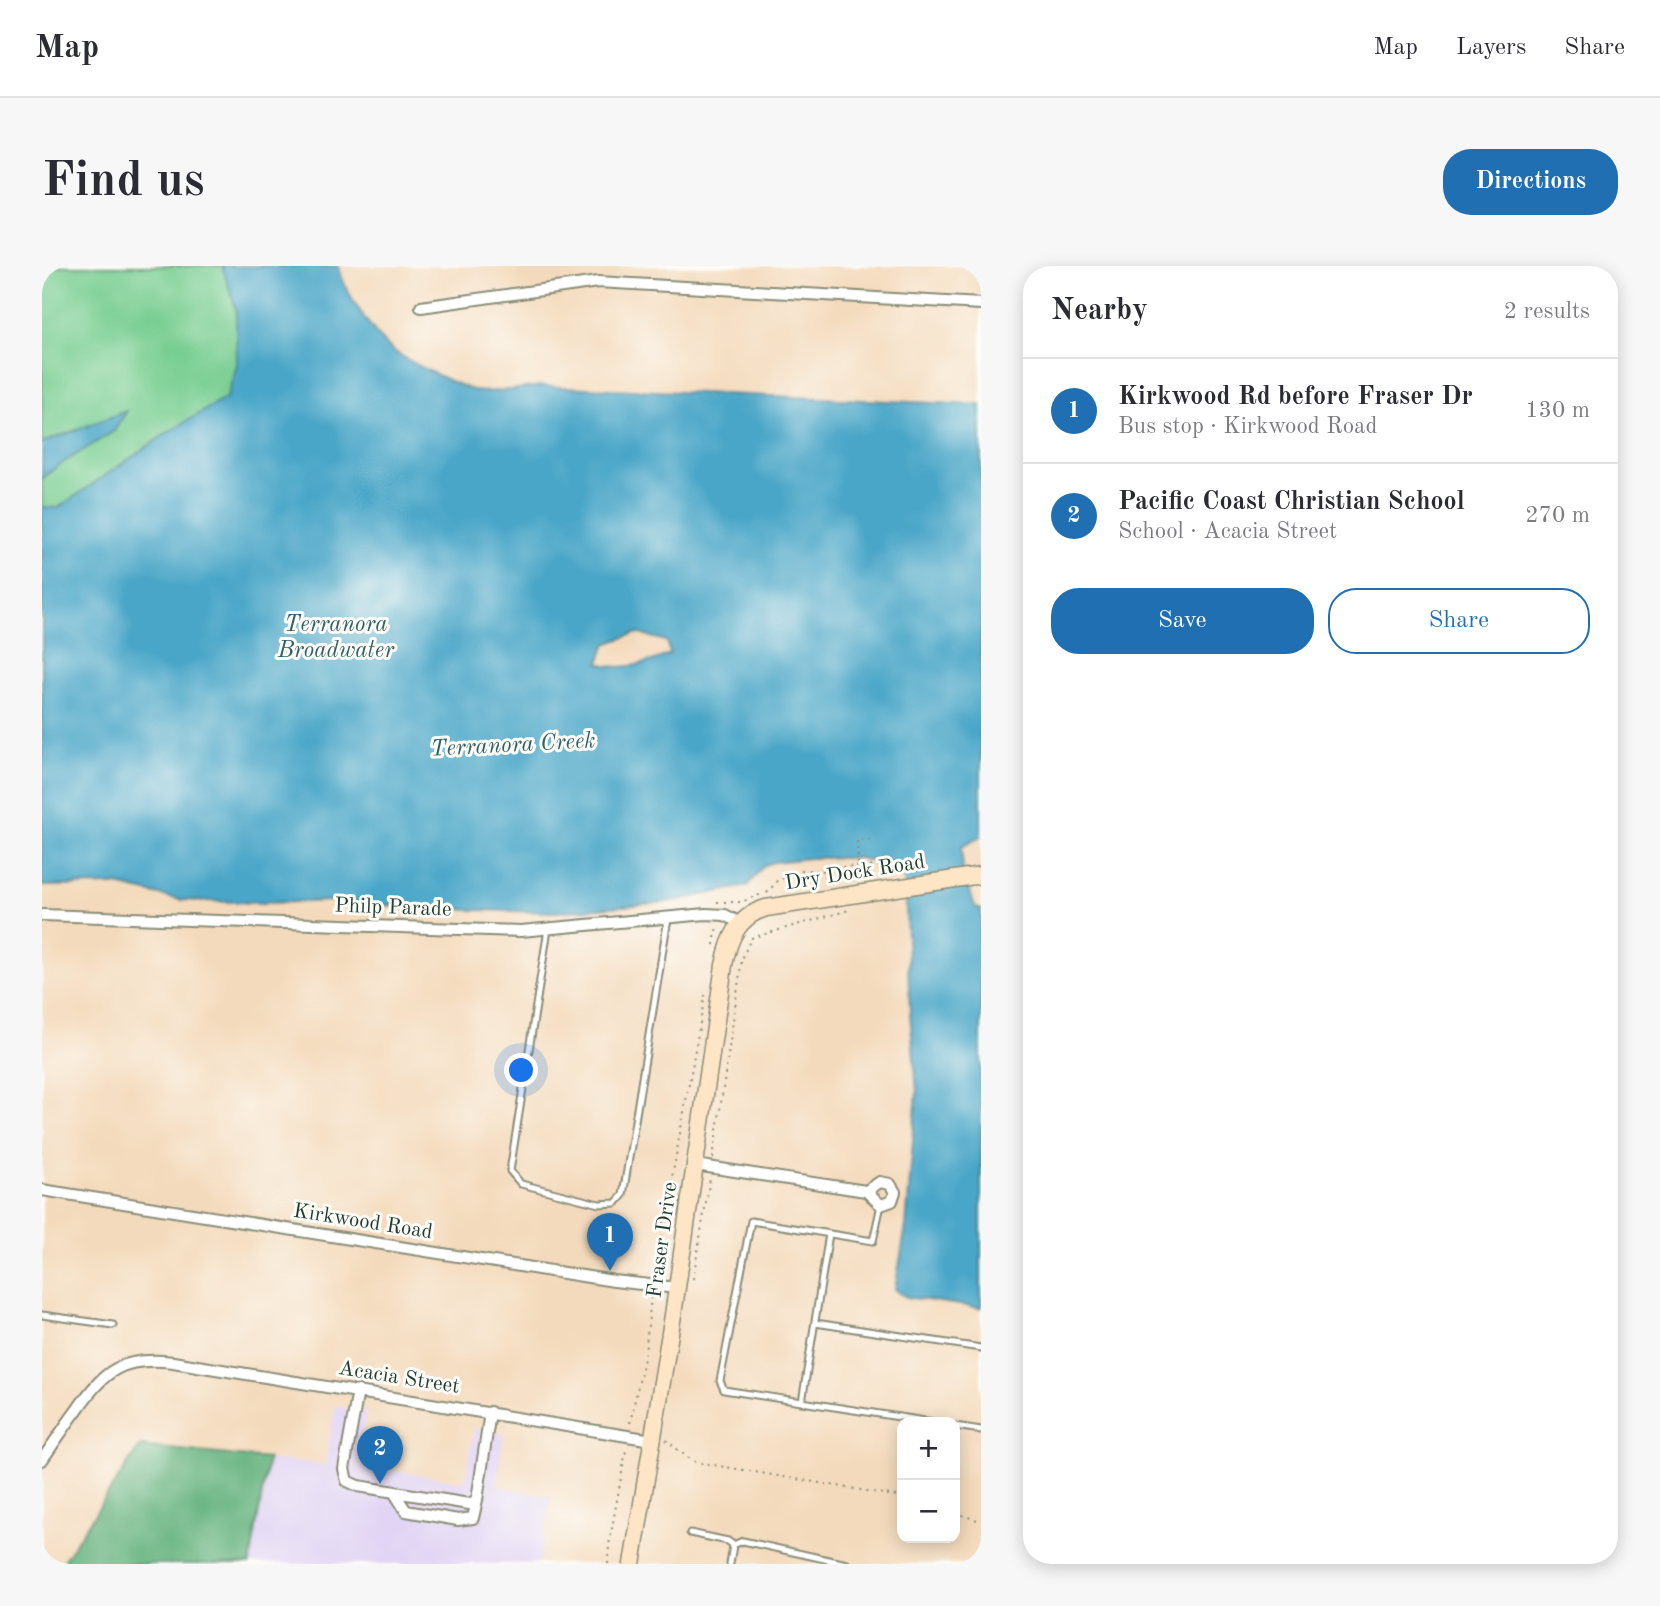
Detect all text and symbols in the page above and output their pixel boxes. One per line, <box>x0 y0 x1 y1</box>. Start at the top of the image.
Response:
text: Map <box>35 32 99 65</box>
text: Map <box>1374 36 1418 60</box>
text: Layers <box>1456 36 1526 60</box>
text: Share <box>1564 36 1625 60</box>
button: Directions <box>1443 149 1618 215</box>
text: Find us <box>42 158 205 207</box>
text: Nearby <box>1051 296 1148 326</box>
text: 2 results <box>1504 300 1590 323</box>
text: Kirkwood Rd before Fraser Dr <box>1118 384 1473 410</box>
text: 1 <box>1067 399 1081 422</box>
text: 130 m <box>1525 399 1590 422</box>
text: Bus stop · Kirkwood Road <box>1118 415 1378 438</box>
text: Pacific Coast Christian School <box>1118 489 1465 515</box>
text: 2 <box>1067 504 1081 527</box>
text: 270 m <box>1525 504 1590 527</box>
text: School · Acacia Street <box>1118 520 1337 543</box>
button: Save <box>1051 588 1314 654</box>
button: Share <box>1328 588 1590 654</box>
water label: Terranora Broadwater <box>277 613 395 662</box>
water label: Terranora Creek <box>430 729 596 761</box>
street label: Dry Dock Road <box>783 852 927 894</box>
street label: Philp Parade <box>334 895 452 921</box>
your location <box>504 1053 538 1087</box>
street label: Fraser Drive <box>644 1181 682 1299</box>
street label: Kirkwood Road <box>292 1201 434 1243</box>
pin: 1 <box>587 1213 633 1271</box>
street label: Acacia Street <box>337 1358 461 1398</box>
map controls <box>897 1417 960 1543</box>
button: + <box>897 1417 960 1480</box>
pin: 2 <box>357 1426 403 1484</box>
button: − <box>897 1480 960 1543</box>

